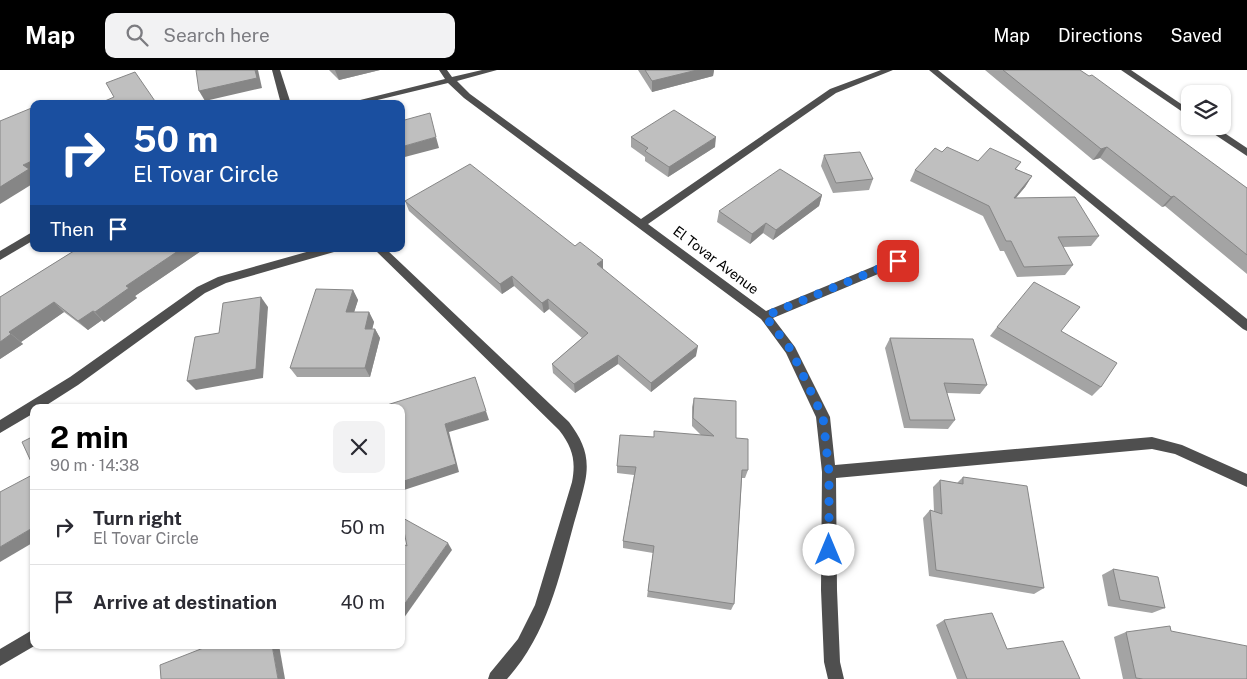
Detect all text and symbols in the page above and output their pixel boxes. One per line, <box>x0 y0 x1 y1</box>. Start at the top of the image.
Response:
search box <box>105 13 455 58</box>
text: Map <box>25 21 75 49</box>
icon: search <box>123 21 151 49</box>
text: Search here <box>163 24 270 46</box>
text: Map <box>993 25 1030 46</box>
text: Directions <box>1058 25 1143 46</box>
text: Saved <box>1171 25 1222 46</box>
map controls <box>1181 85 1231 135</box>
button: layers <box>1181 85 1231 135</box>
text: 50 m <box>133 119 218 160</box>
icon: right <box>50 120 115 185</box>
text: El Tovar Circle <box>133 161 279 187</box>
icon: arrive <box>104 215 132 243</box>
text: Then <box>50 218 94 240</box>
street label: El Tovar Avenue <box>670 223 762 297</box>
pin <box>877 240 919 282</box>
icon: arrive <box>884 247 912 275</box>
text: 2 min <box>50 419 129 455</box>
button: close <box>333 421 385 473</box>
text: 90 m · 14:38 <box>50 456 139 475</box>
text: Turn right <box>93 507 182 529</box>
icon: right <box>50 513 78 541</box>
text: 50 m <box>340 516 385 538</box>
position arrow <box>802 523 854 575</box>
text: El Tovar Circle <box>93 529 199 548</box>
icon: arrive <box>50 588 78 616</box>
text: Arrive at destination <box>93 591 277 613</box>
text: 40 m <box>340 591 385 613</box>

